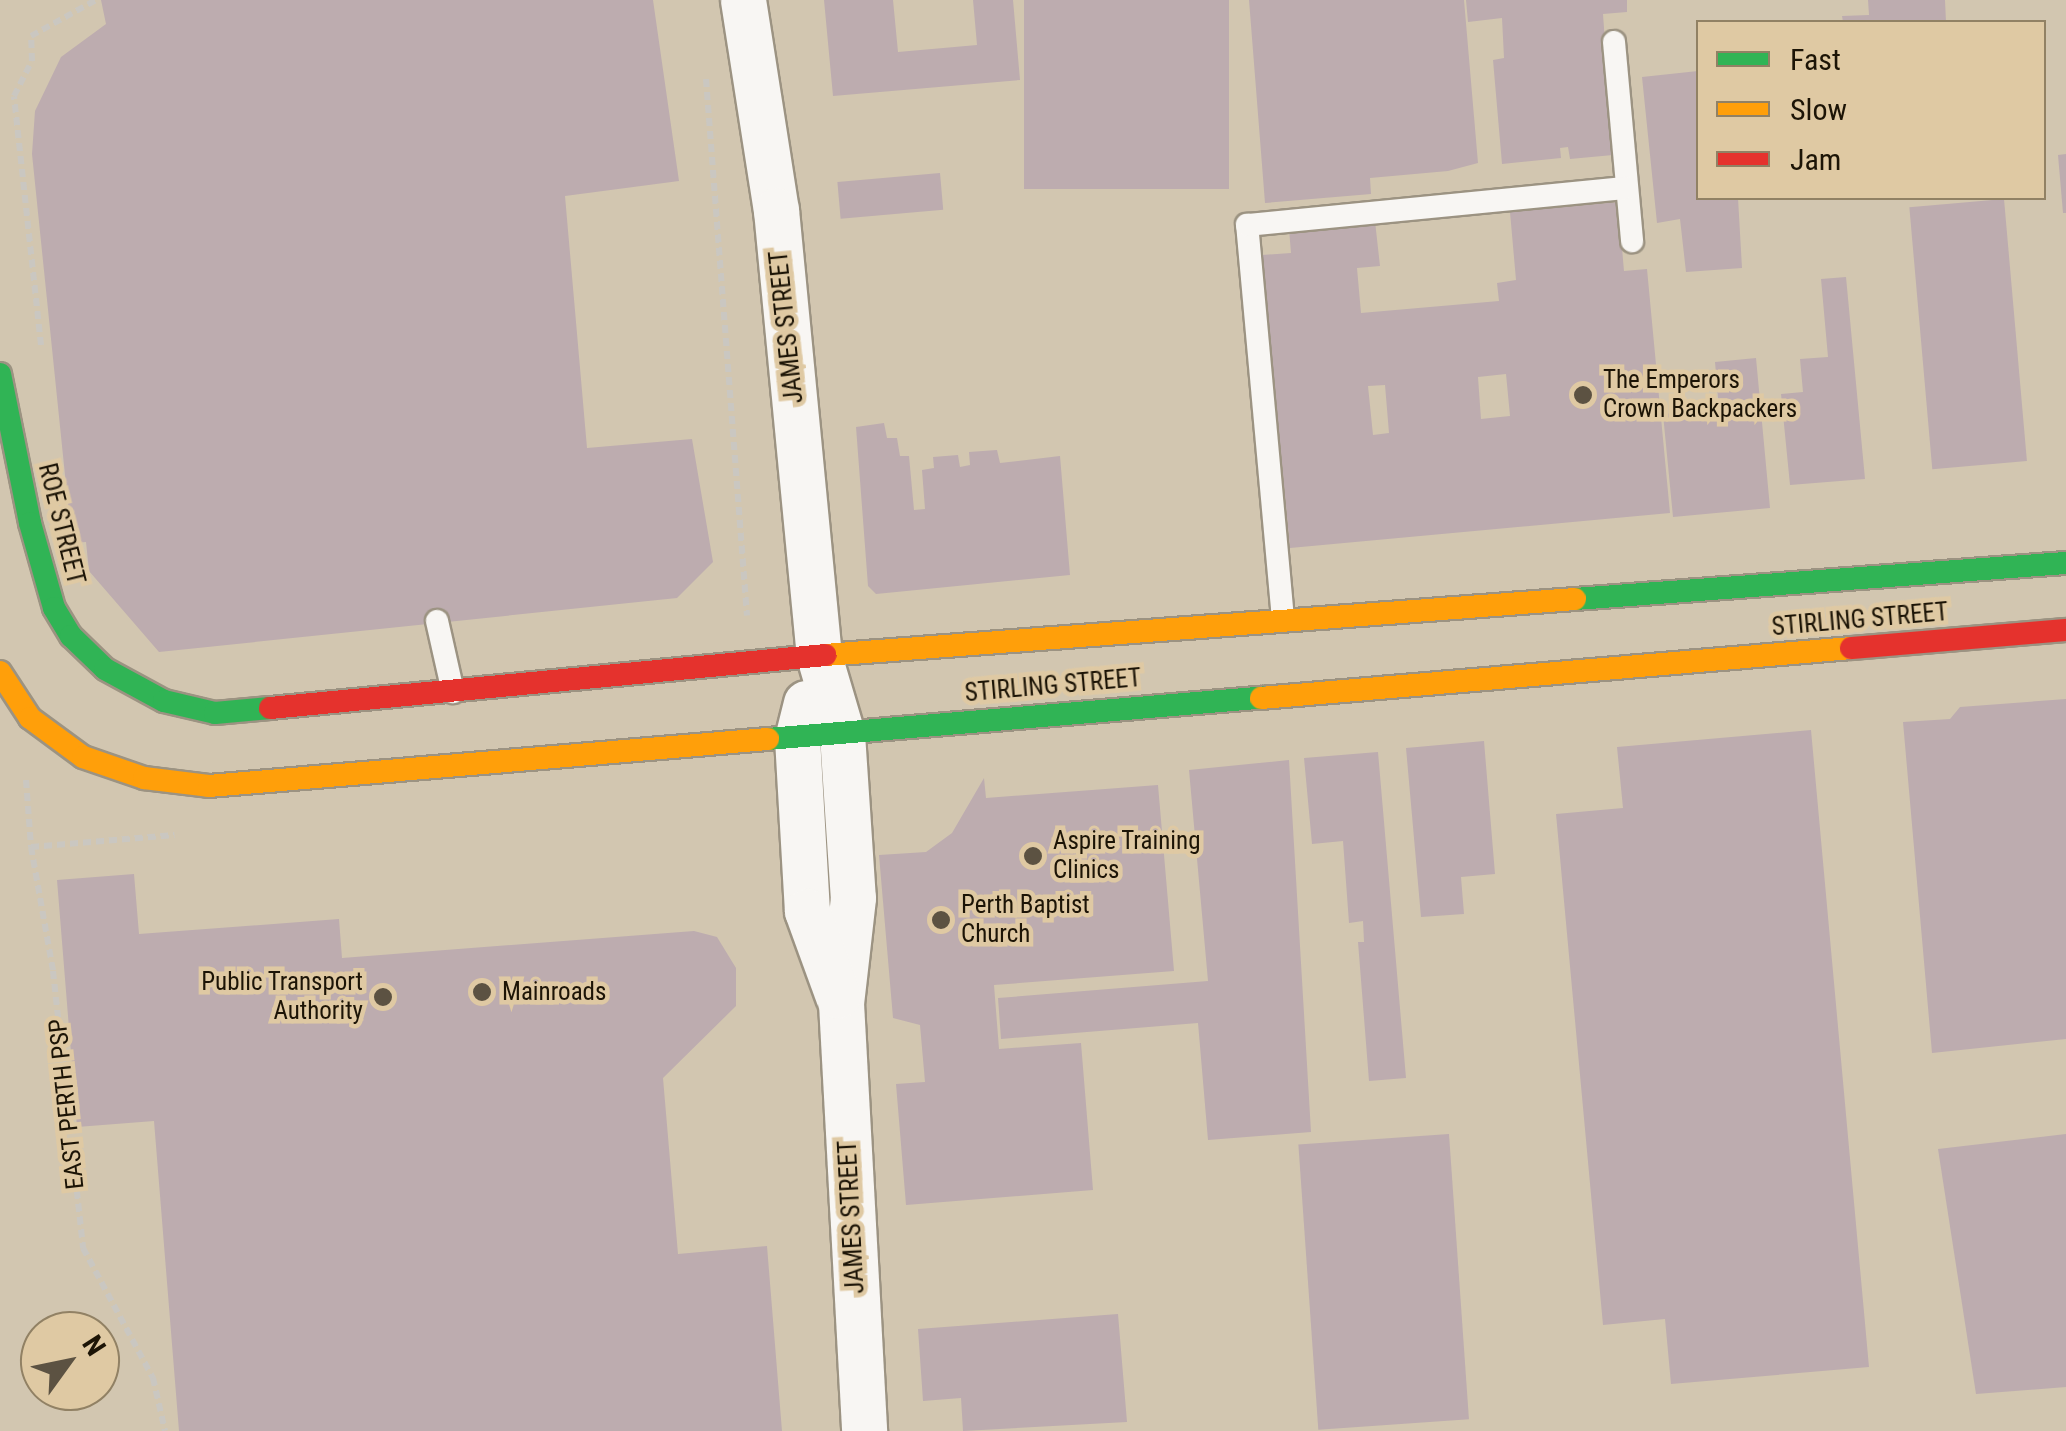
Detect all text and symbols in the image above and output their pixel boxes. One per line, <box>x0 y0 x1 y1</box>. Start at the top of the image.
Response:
legend <box>1696 20 2046 200</box>
text: Fast <box>1790 42 1841 77</box>
text: Slow <box>1790 92 1847 127</box>
text: Jam <box>1790 142 1841 177</box>
street label: JAMES STREET <box>764 249 810 405</box>
place label: The Emperors Crown Backpackers <box>1603 366 1797 425</box>
marker: The Emperors Crown Backpackers <box>1572 384 1594 406</box>
street label: ROE STREET <box>31 460 91 588</box>
street label: STIRLING STREET <box>1771 597 1949 643</box>
street label: STIRLING STREET <box>964 663 1142 709</box>
place label: Aspire Training Clinics <box>1053 827 1201 886</box>
marker: Aspire Training Clinics <box>1022 845 1044 867</box>
place label: Perth Baptist Church <box>961 891 1090 950</box>
marker: Perth Baptist Church <box>930 909 952 931</box>
place label: Public Transport Authority <box>201 968 363 1027</box>
place label: Mainroads <box>502 977 606 1007</box>
marker: Mainroads <box>471 981 493 1003</box>
marker: Public Transport Authority <box>372 986 394 1008</box>
street label: EAST PERTH PSP <box>43 1017 91 1191</box>
street label: JAMES STREET <box>833 1140 871 1294</box>
north arrow <box>20 1311 120 1411</box>
text: N <box>75 1329 112 1362</box>

